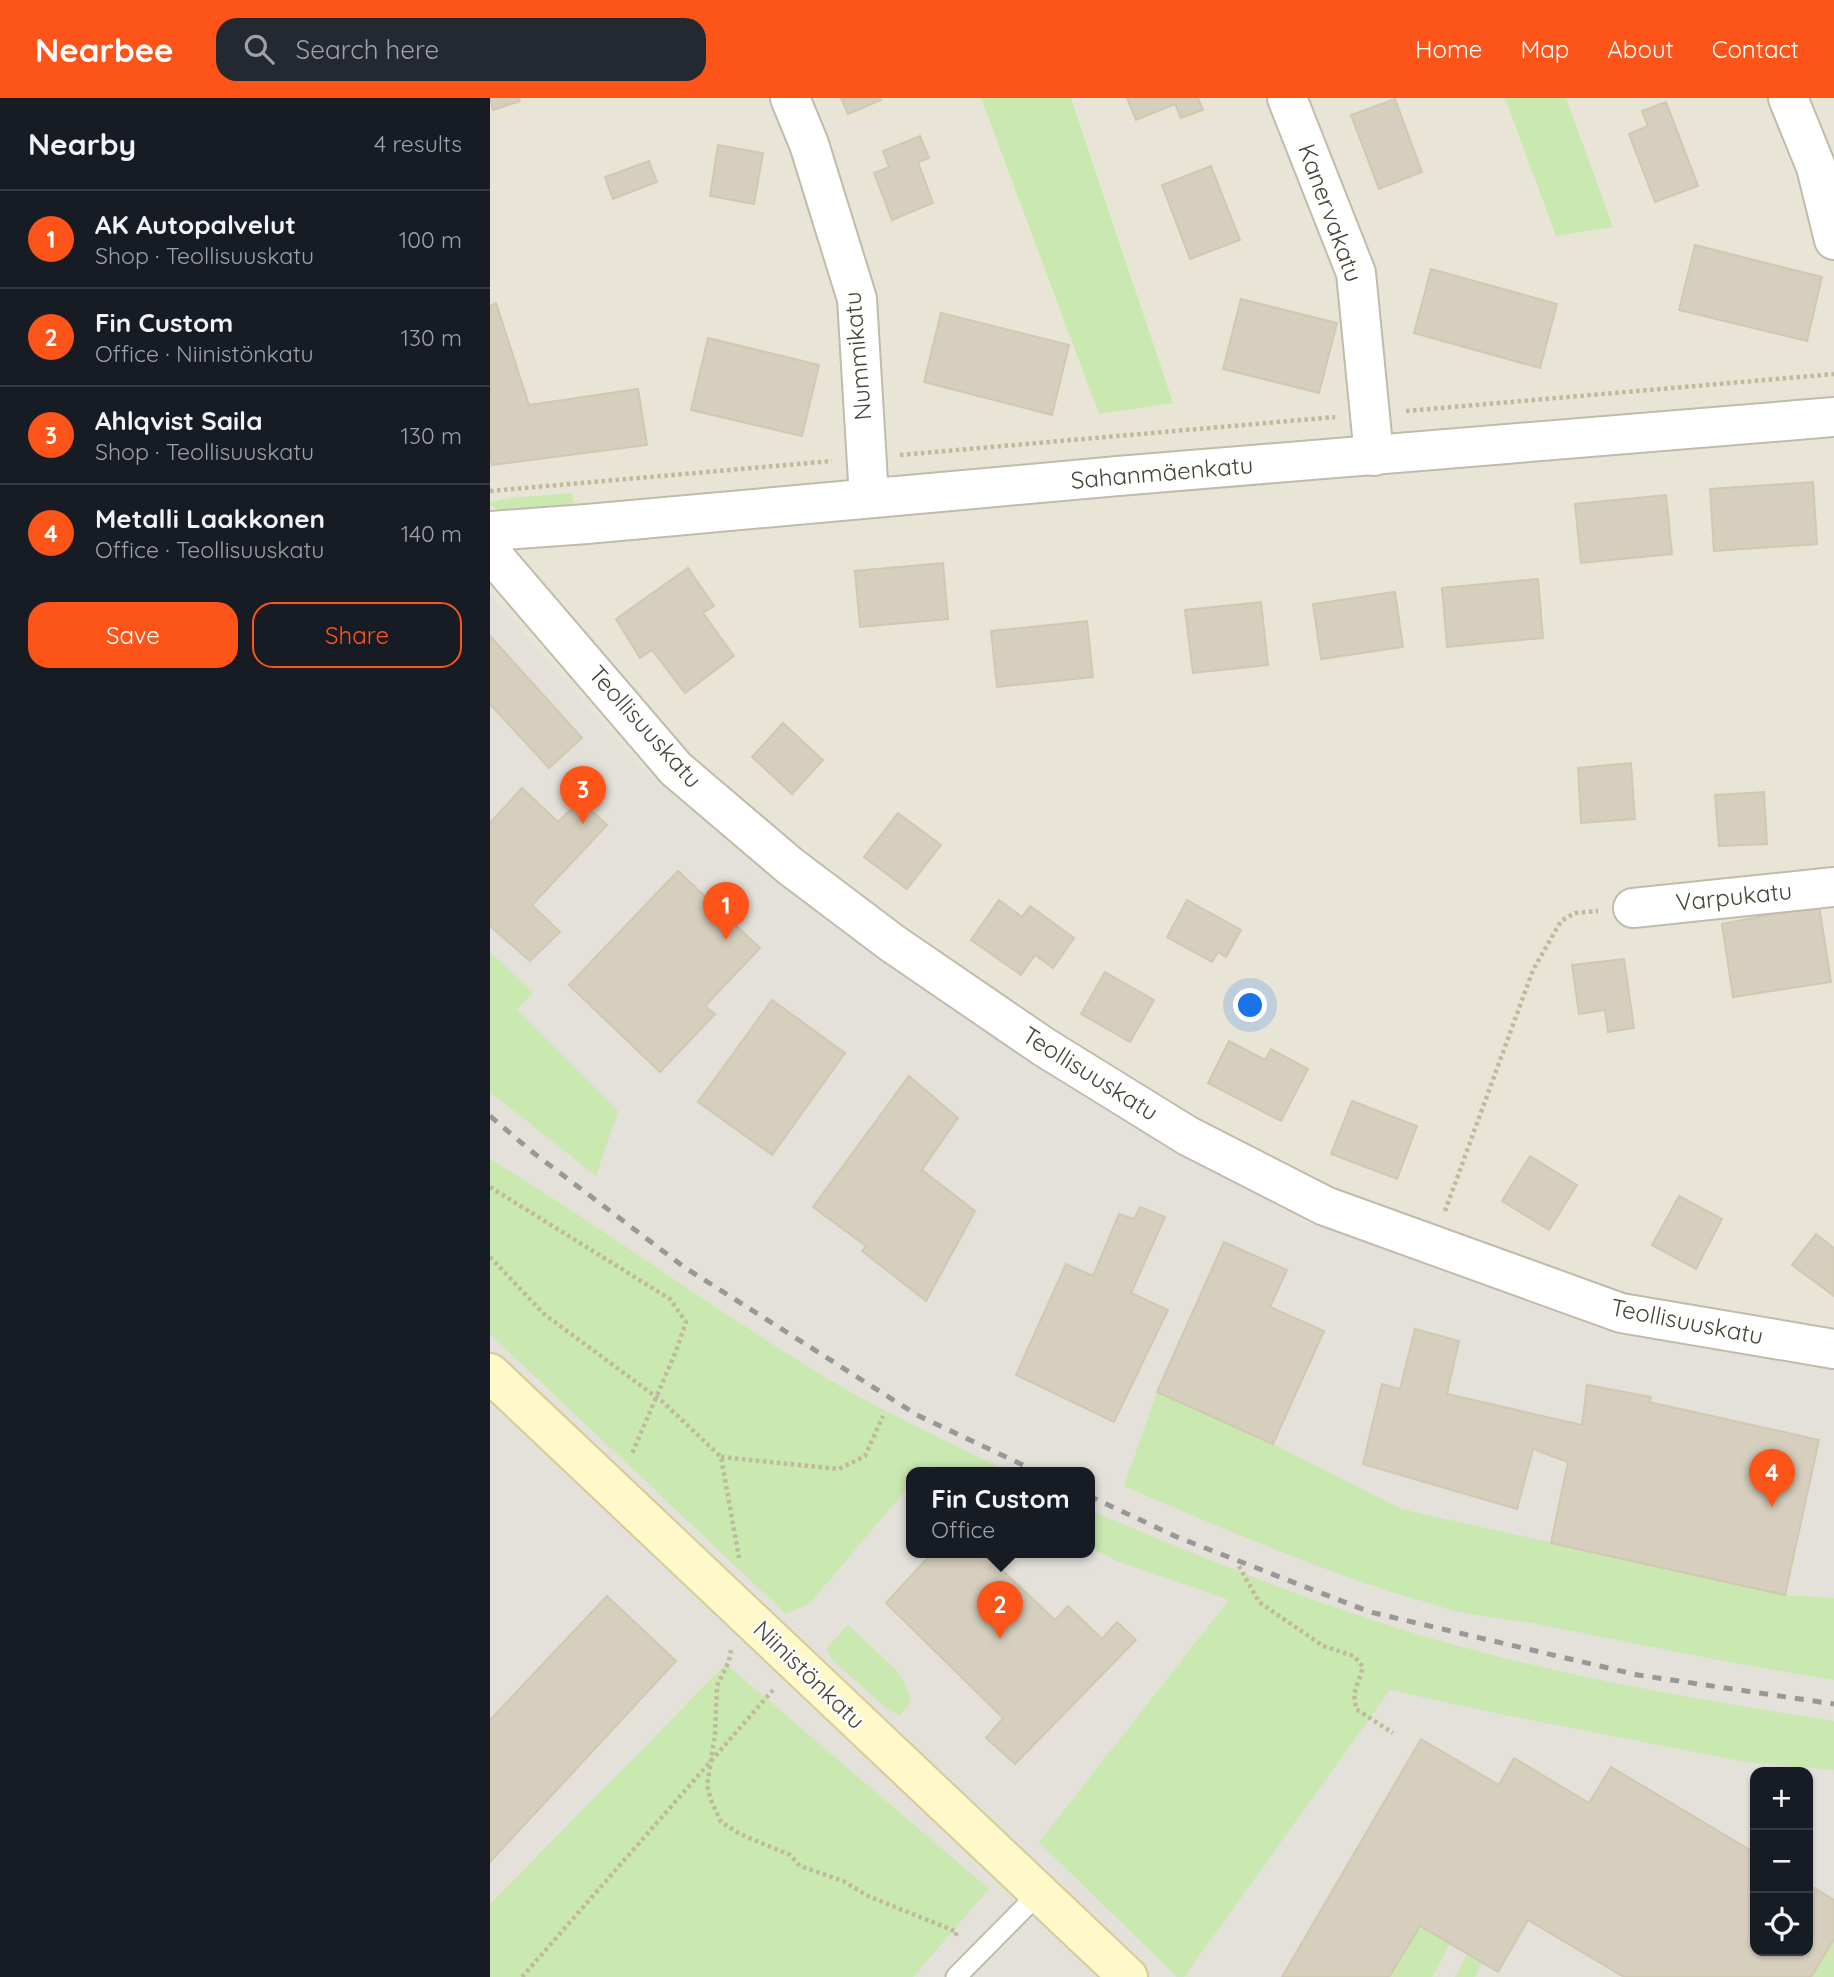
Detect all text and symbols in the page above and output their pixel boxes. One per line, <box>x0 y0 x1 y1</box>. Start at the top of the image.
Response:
search box <box>216 18 706 81</box>
text: Nearbee <box>35 29 174 70</box>
icon: search <box>240 30 278 68</box>
text: Search here <box>296 33 439 66</box>
text: Home <box>1415 34 1482 64</box>
text: Map <box>1520 34 1569 64</box>
text: About <box>1607 34 1674 64</box>
text: Contact <box>1712 34 1799 64</box>
text: Nearby <box>28 125 136 163</box>
text: 4 results <box>374 129 462 158</box>
street label: Kanervakatu <box>1292 139 1370 286</box>
text: AK Autopalvelut <box>95 208 296 241</box>
text: 1 <box>47 225 55 254</box>
text: 100 m <box>399 225 462 254</box>
text: Shop · Teollisuuskatu <box>95 241 314 270</box>
street label: Nummikatu <box>836 290 878 422</box>
text: Fin Custom <box>95 306 233 339</box>
text: 2 <box>44 323 58 352</box>
text: 130 m <box>400 323 462 352</box>
text: Office · Niinistönkatu <box>95 339 314 368</box>
text: Ahlqvist Saila <box>95 404 262 437</box>
text: 3 <box>45 421 57 450</box>
text: 130 m <box>400 421 462 450</box>
text: Shop · Teollisuuskatu <box>95 437 314 466</box>
street label: Sahanmäenkatu <box>1069 449 1254 495</box>
text: Metalli Laakkonen <box>95 502 325 535</box>
text: 4 <box>44 519 58 548</box>
text: 140 m <box>401 519 462 548</box>
text: Office · Teollisuuskatu <box>95 535 324 564</box>
button: Save <box>28 602 238 668</box>
button: Share <box>252 602 462 668</box>
street label: Teollisuuskatu <box>583 659 709 794</box>
pin: 3 <box>560 766 606 824</box>
street label: Varpukatu <box>1674 875 1794 917</box>
pin: 1 <box>703 882 749 940</box>
your location <box>1233 988 1267 1022</box>
street label: Teollisuuskatu <box>1017 1019 1164 1127</box>
street label: Teollisuuskatu <box>1608 1292 1766 1351</box>
pin: 4 <box>1749 1449 1795 1507</box>
popup <box>906 1467 1095 1558</box>
text: Fin Custom <box>931 1482 1070 1515</box>
text: Office <box>931 1515 995 1544</box>
pin: 2 <box>977 1581 1023 1639</box>
street label: Niinistönkatu <box>748 1614 872 1735</box>
map controls <box>1750 1767 1813 1956</box>
button: + <box>1750 1767 1813 1830</box>
button: − <box>1750 1830 1813 1893</box>
button: locate <box>1750 1893 1813 1956</box>

